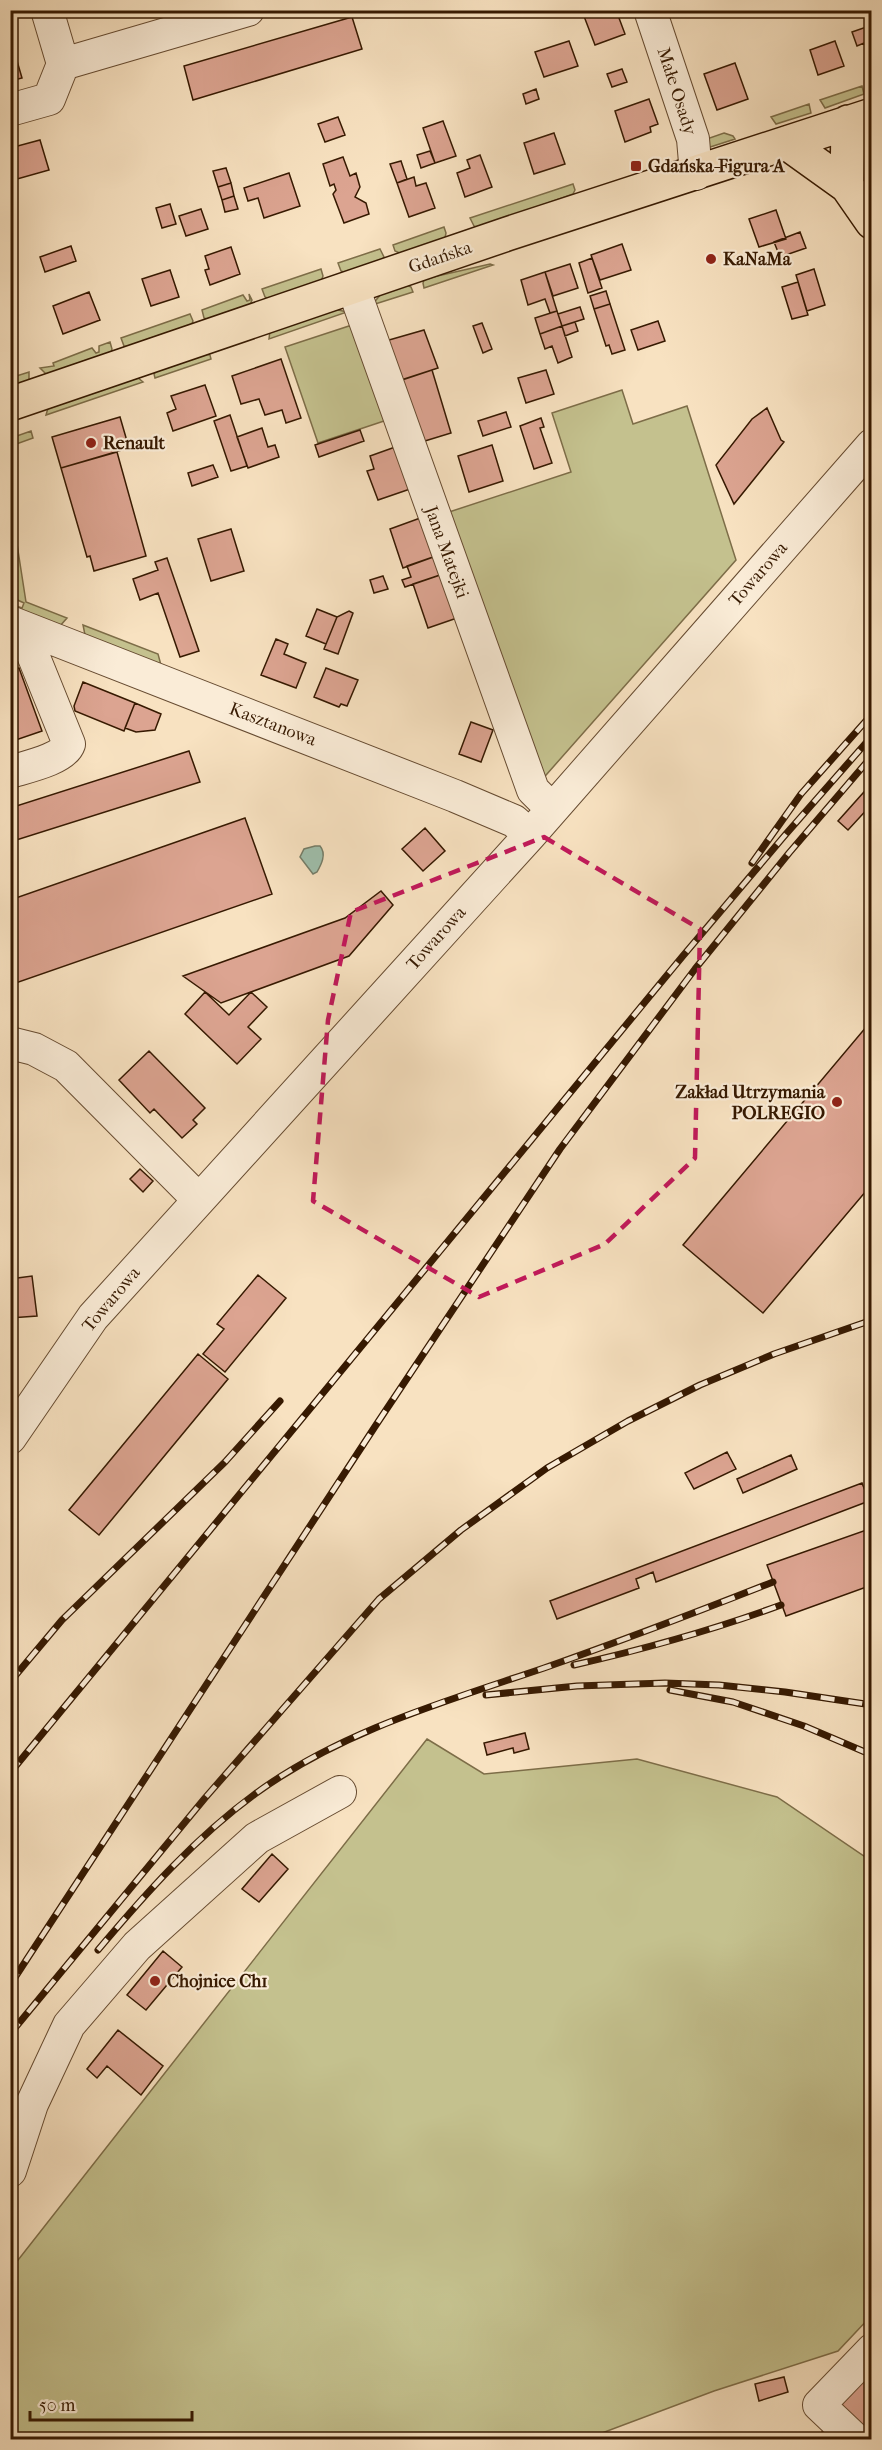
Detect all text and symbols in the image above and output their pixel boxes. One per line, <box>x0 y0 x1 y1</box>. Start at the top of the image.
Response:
street label: Małe Osady <box>653 45 701 139</box>
place label: Gdańska-Figura A <box>648 156 786 177</box>
marker: Gdańska-Figura A <box>629 159 643 173</box>
street label: Gdańska <box>406 237 475 278</box>
place label: KaNaMa <box>723 249 792 270</box>
marker: KaNaMa <box>704 252 718 266</box>
place label: Renault <box>103 433 165 454</box>
marker: Renault <box>84 436 98 450</box>
street label: Jana Matejki <box>419 501 473 602</box>
street label: Towarowa <box>725 537 793 611</box>
street label: Kasztanowa <box>226 698 320 751</box>
street label: Towarowa <box>402 902 471 975</box>
place label: Zakład Utrzymania POLREGIO <box>675 1082 826 1124</box>
marker: Zakład Utrzymania POLREGIO <box>830 1095 844 1109</box>
street label: Towarowa <box>78 1262 145 1336</box>
place label: Chojnice Ch1 <box>167 1971 268 1992</box>
marker: Chojnice Ch1 <box>148 1974 162 1988</box>
scale bar <box>30 2384 192 2422</box>
text: 50 m <box>39 2395 76 2416</box>

